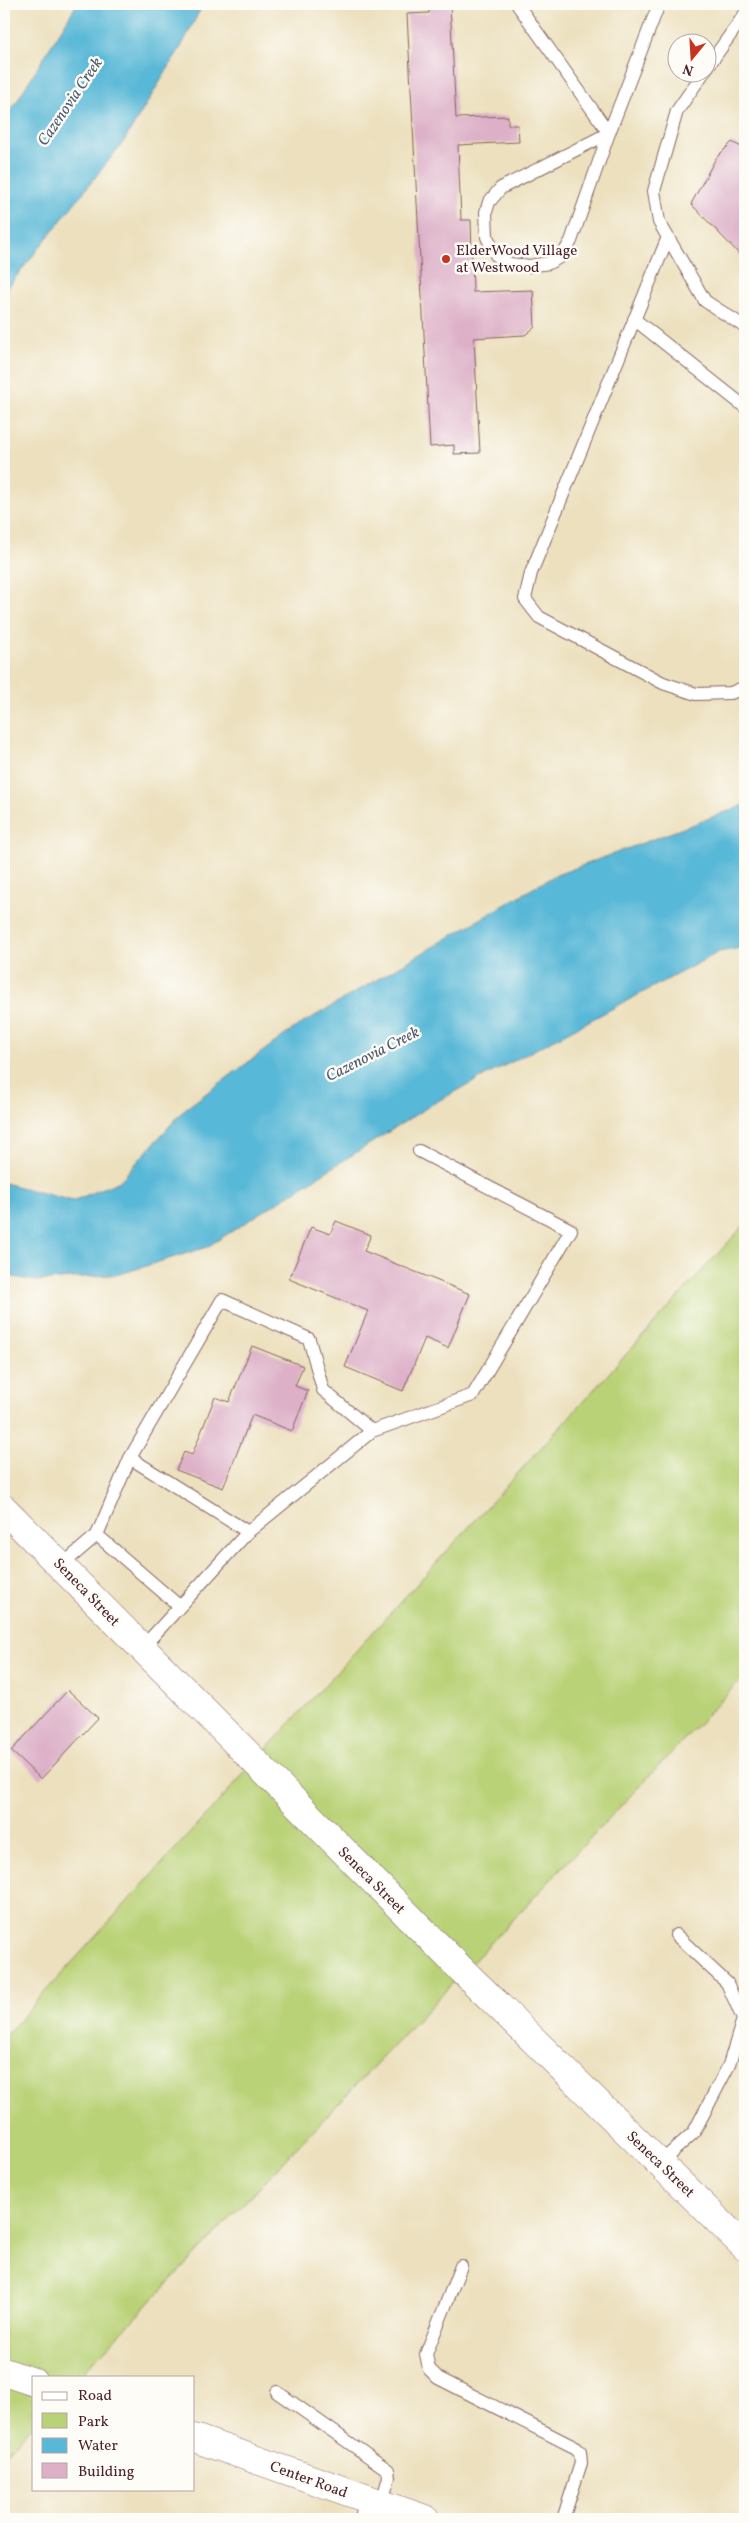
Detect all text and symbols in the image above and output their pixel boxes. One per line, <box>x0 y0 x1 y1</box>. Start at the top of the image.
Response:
north arrow <box>666 32 716 82</box>
water label: Cazenovia Creek <box>33 53 109 151</box>
text: N <box>681 58 696 80</box>
place label: ElderWood Village at Westwood <box>456 241 577 279</box>
marker: ElderWood Village at Westwood <box>440 253 452 265</box>
water label: Cazenovia Creek <box>322 1021 424 1088</box>
street label: Seneca Street <box>48 1554 124 1632</box>
street label: Seneca Street <box>332 1843 409 1920</box>
street label: Seneca Street <box>621 2127 699 2203</box>
legend <box>32 2376 195 2490</box>
text: Road <box>78 2386 112 2407</box>
text: Park <box>78 2412 109 2433</box>
text: Water <box>78 2436 118 2457</box>
street label: Center Road <box>267 2457 350 2504</box>
text: Building <box>78 2462 135 2483</box>

